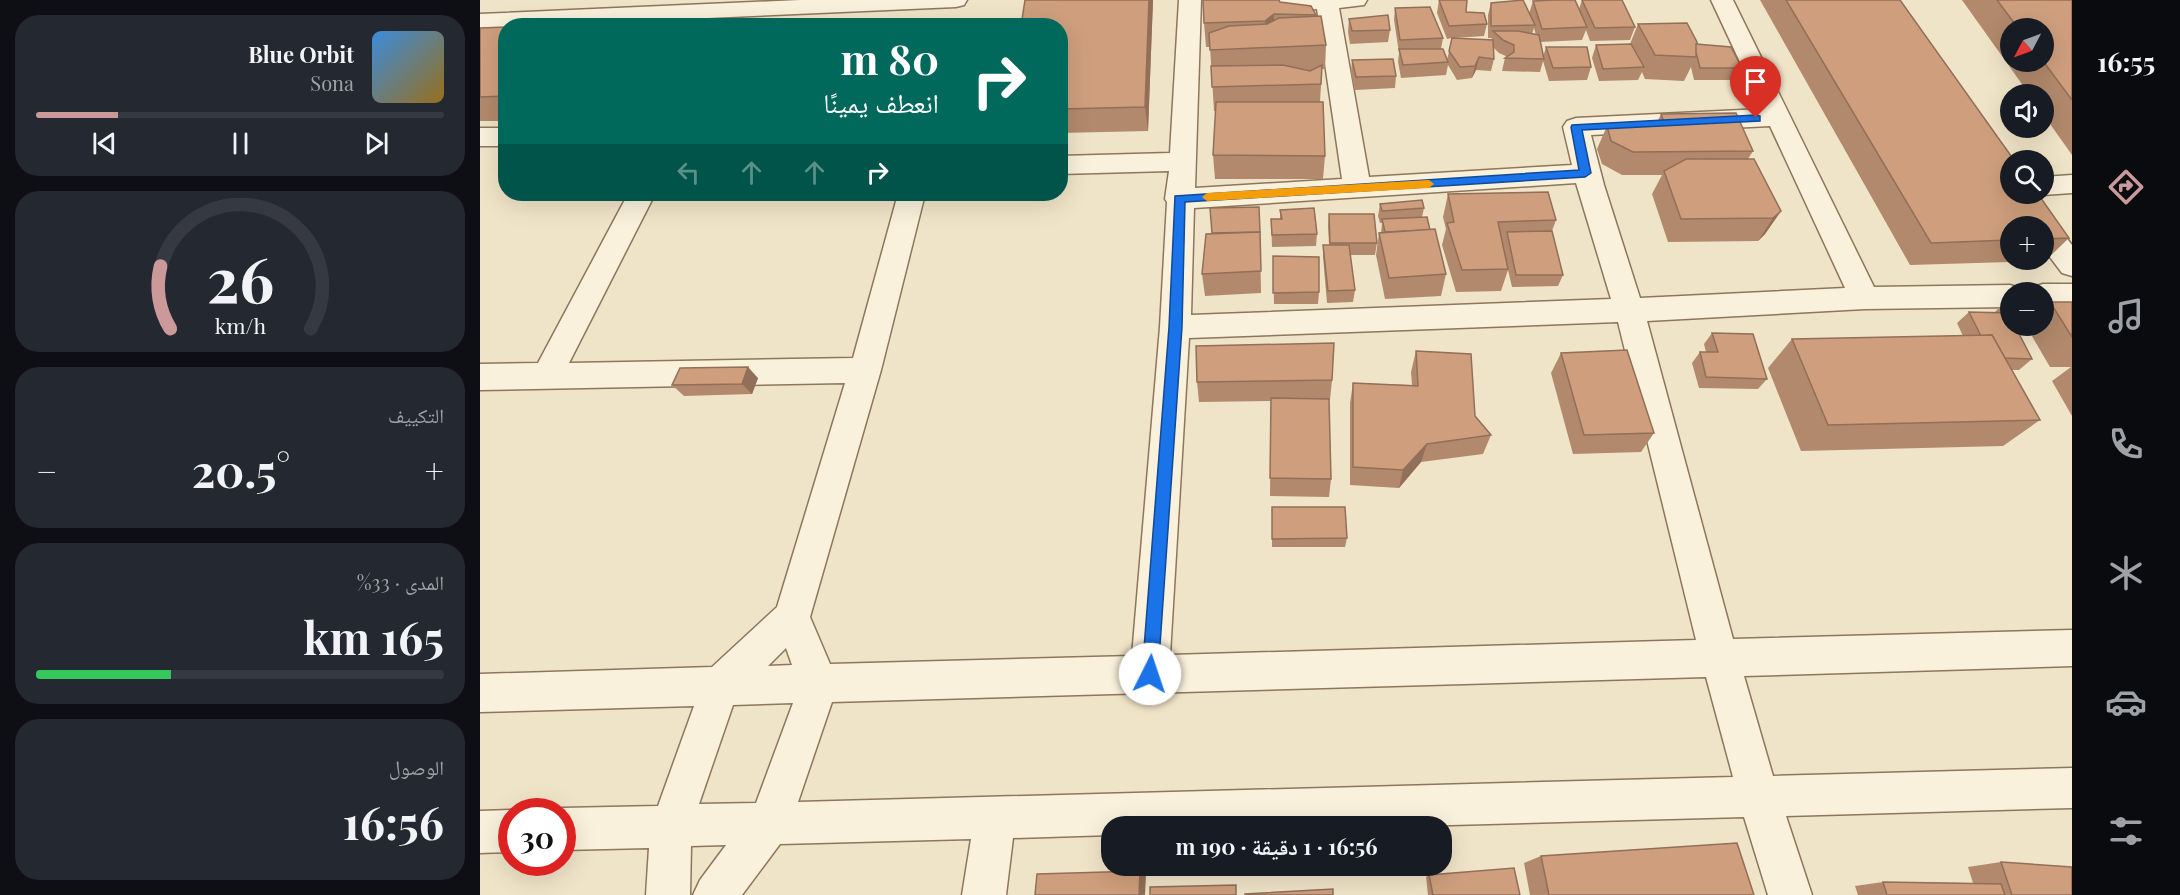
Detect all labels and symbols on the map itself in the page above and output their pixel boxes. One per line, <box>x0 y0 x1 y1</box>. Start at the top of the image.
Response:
north arrow <box>2000 18 2054 72</box>
pin <box>1730 56 1781 118</box>
position arrow <box>1118 642 1182 706</box>
speed limit sign: 30 <box>498 798 576 876</box>

